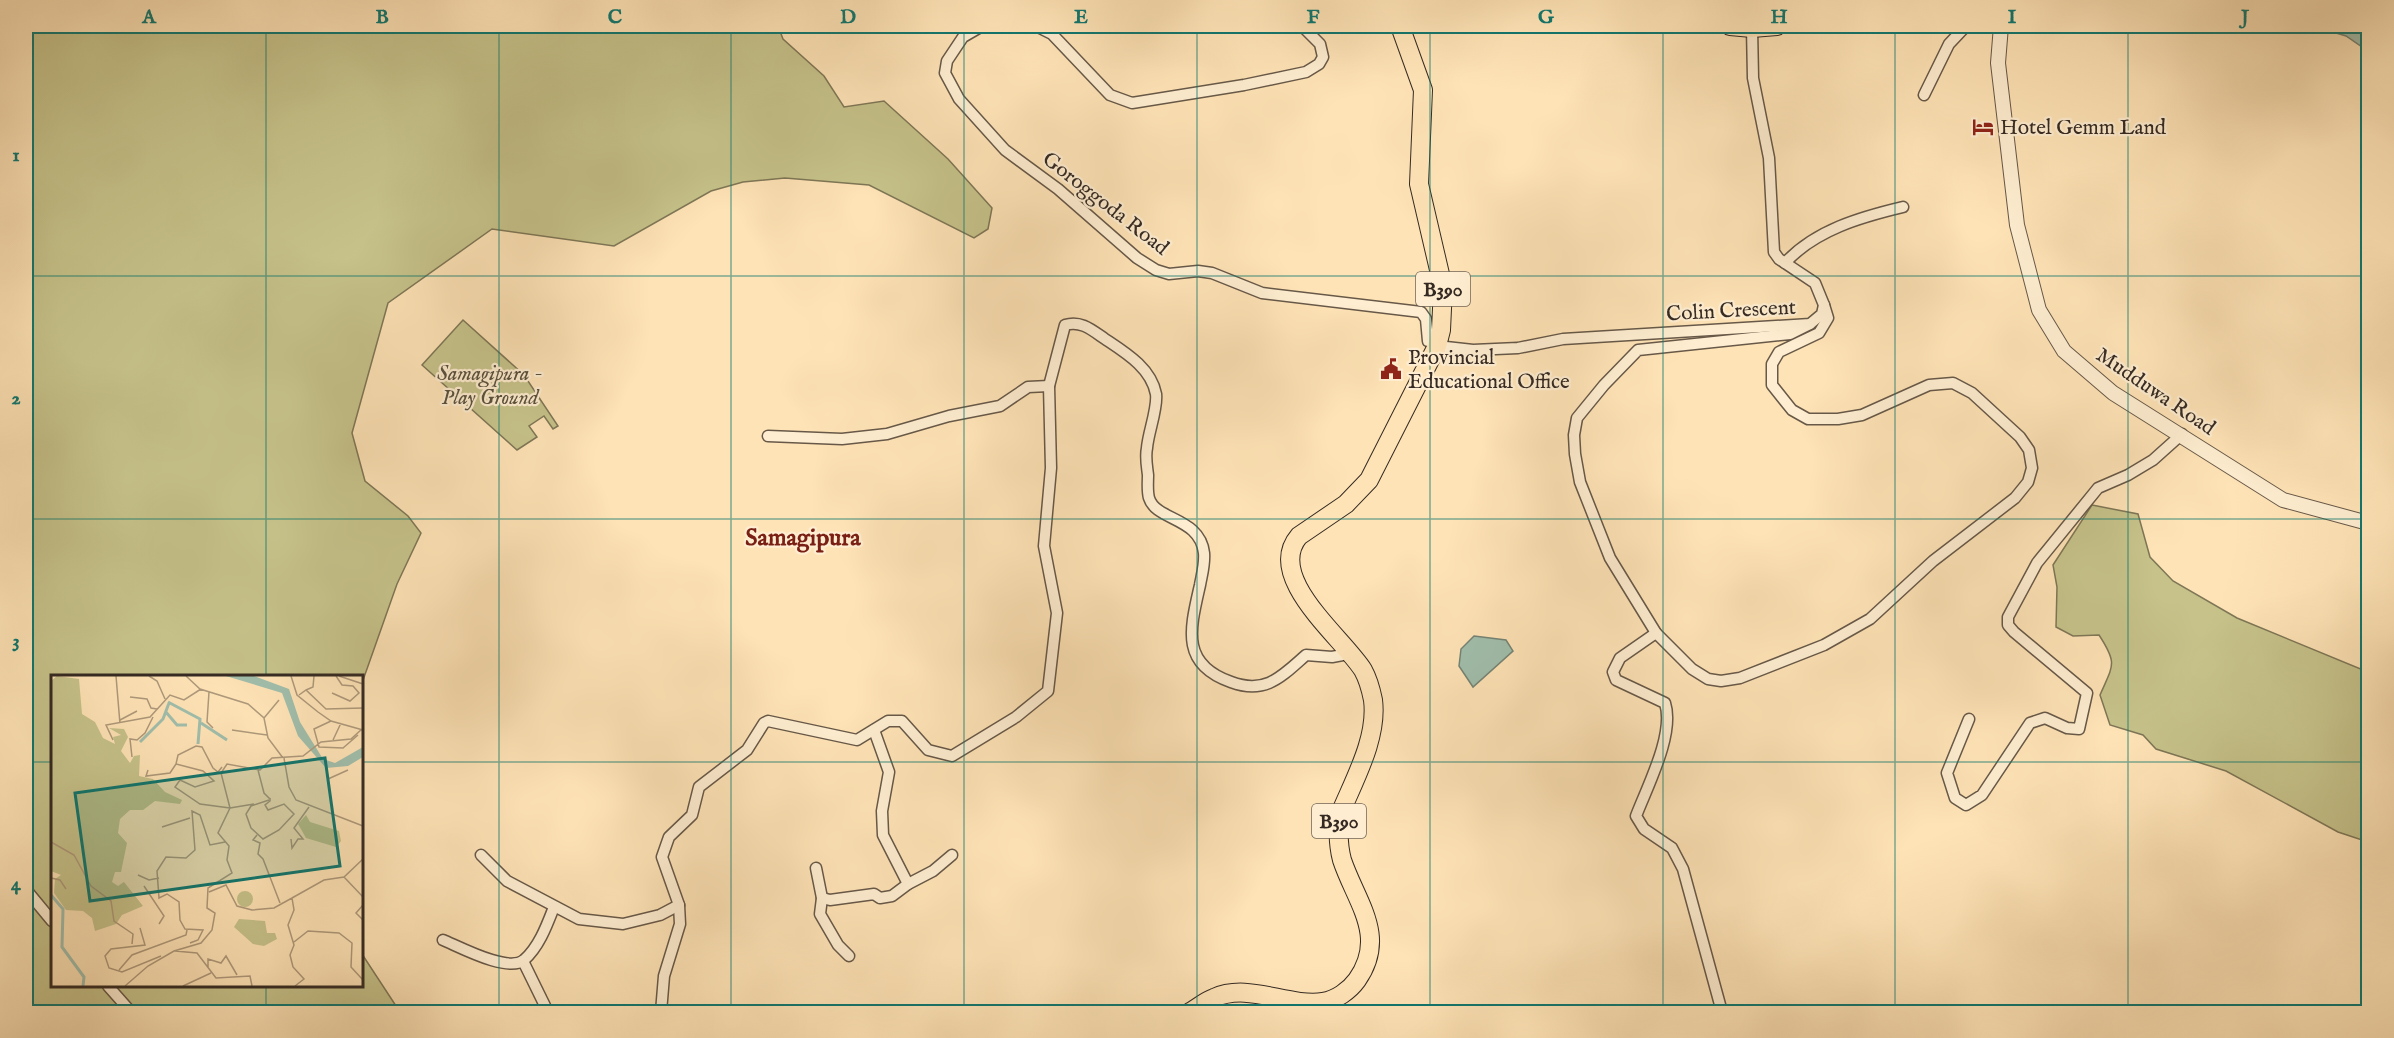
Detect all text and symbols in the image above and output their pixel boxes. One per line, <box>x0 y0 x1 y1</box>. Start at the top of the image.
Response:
text: A <box>141 5 157 30</box>
text: B <box>375 5 389 30</box>
text: C <box>608 5 622 30</box>
text: D <box>840 5 856 30</box>
text: E <box>1074 5 1088 30</box>
text: F <box>1307 5 1320 30</box>
text: G <box>1538 5 1555 30</box>
text: H <box>1770 5 1788 30</box>
text: I <box>2008 5 2017 30</box>
text: J <box>2238 5 2250 30</box>
hotel icon: Hotel Gemm Land <box>1971 115 1995 139</box>
place label: Hotel Gemm Land <box>2000 115 2167 142</box>
text: 1 <box>12 143 20 168</box>
street label: Goroggoda Road <box>1036 146 1174 263</box>
road number: B390 <box>1416 272 1470 306</box>
street label: Colin Crescent <box>1665 295 1797 328</box>
street label: Mudduwa Road <box>2090 342 2221 443</box>
place label: Provincial Educational Office <box>1408 345 1570 396</box>
public building icon: Provincial Educational Office <box>1379 357 1403 381</box>
park label: Samagipura - Play Ground <box>437 361 543 412</box>
text: 2 <box>11 386 21 411</box>
district label: Samagipura <box>745 523 861 554</box>
text: 3 <box>12 629 20 654</box>
inset map <box>51 675 363 987</box>
road number: B390 <box>1312 804 1366 838</box>
text: 4 <box>11 872 22 897</box>

